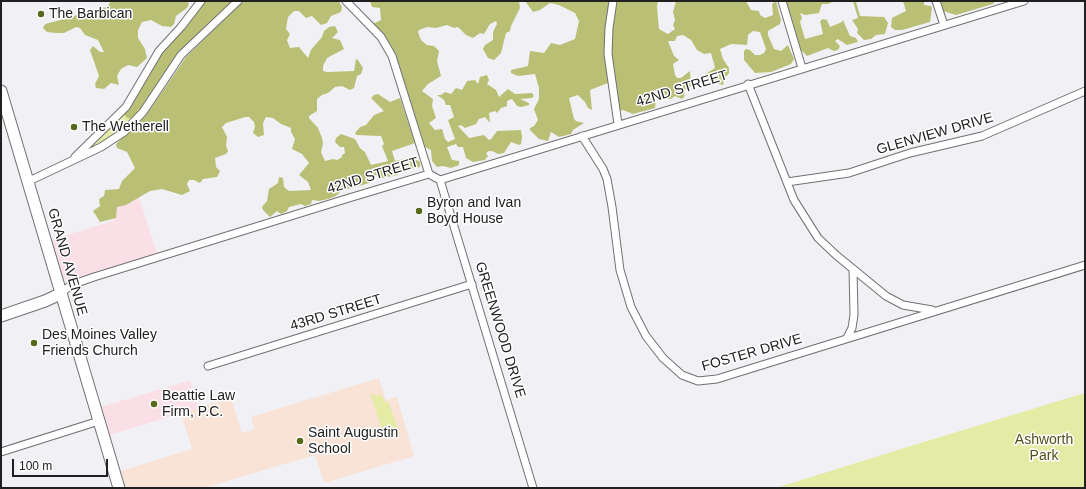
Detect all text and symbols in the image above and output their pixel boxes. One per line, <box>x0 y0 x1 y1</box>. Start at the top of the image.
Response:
place label: The Barbican <box>49 6 132 22</box>
marker: The Barbican <box>36 9 46 19</box>
street label: 42ND STREET <box>634 67 730 111</box>
street label: GLENVIEW DRIVE <box>875 109 995 159</box>
place label: The Wetherell <box>82 119 169 135</box>
marker: The Wetherell <box>69 122 79 132</box>
street label: 42ND STREET <box>325 154 421 198</box>
place label: Byron and Ivan Boyd House <box>427 195 521 228</box>
street label: GRAND AVENUE <box>44 206 90 318</box>
marker: Byron and Ivan Boyd House <box>414 206 424 216</box>
street label: GREENWOOD DRIVE <box>471 260 529 400</box>
street label: 43RD STREET <box>288 291 384 335</box>
place label: Des Moines Valley Friends Church <box>42 327 157 360</box>
street label: FOSTER DRIVE <box>700 331 804 375</box>
marker: Des Moines Valley Friends Church <box>29 338 39 348</box>
place label: Beattie Law Firm, P.C. <box>162 388 235 420</box>
marker: Beattie Law Firm, P.C. <box>149 399 159 409</box>
place label: Saint Augustin School <box>308 425 398 458</box>
park label: Ashworth Park <box>1015 432 1073 464</box>
marker: Saint Augustin School <box>295 436 305 446</box>
scale bar <box>14 451 110 477</box>
text: 100 m <box>19 459 52 473</box>

